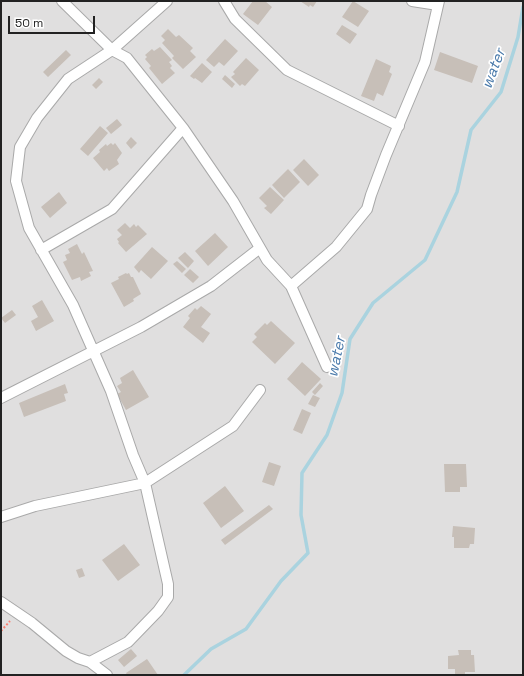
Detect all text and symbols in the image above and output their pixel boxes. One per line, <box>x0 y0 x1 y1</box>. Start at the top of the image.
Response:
scale bar <box>10 8 97 34</box>
text: 50 m <box>15 15 43 31</box>
water label: water <box>478 47 510 91</box>
water label: water <box>324 335 350 379</box>

